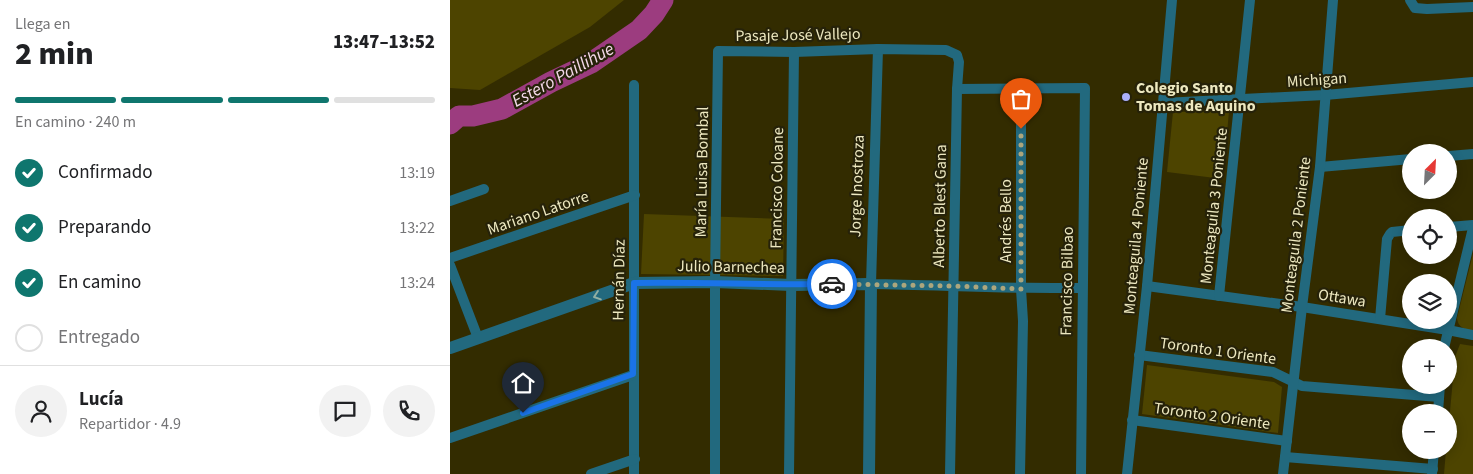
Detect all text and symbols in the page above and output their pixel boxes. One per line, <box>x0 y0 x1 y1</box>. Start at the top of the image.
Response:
text: Llega en <box>15 13 70 35</box>
street label: Pasaje José Vallejo <box>735 23 861 47</box>
text: 13:47–13:52 <box>333 29 435 56</box>
text: 2 min <box>15 31 94 77</box>
water label: Estero Paillihue <box>507 36 619 113</box>
street label: Michigan <box>1286 67 1348 93</box>
place label: Colegio Santo Tomas de Aquino <box>1136 77 1256 117</box>
pin <box>1000 78 1042 129</box>
icon: bag <box>1007 85 1035 113</box>
marker: Colegio Santo Tomas de Aquino <box>1120 91 1132 103</box>
street label: María Luisa Bombal <box>690 106 714 238</box>
text: En camino · 240 m <box>15 111 136 133</box>
street label: Francisco Coloane <box>765 127 789 249</box>
street label: Monteaguila 3 Poniente <box>1195 127 1233 285</box>
street label: Jorge Inostroza <box>844 134 870 238</box>
street label: Alberto Blest Gana <box>928 144 952 268</box>
north arrow <box>1402 144 1458 199</box>
map controls <box>1402 144 1457 459</box>
street label: Monteaguila 2 Poniente <box>1276 156 1316 314</box>
street label: Monteaguila 4 Poniente <box>1118 157 1154 315</box>
icon: check <box>15 159 43 187</box>
text: Confirmado <box>58 159 153 186</box>
text: 13:19 <box>399 162 435 184</box>
street label: Andrés Bello <box>995 179 1017 263</box>
street label: Mariano Latorre <box>484 185 592 241</box>
button: locate <box>1402 209 1457 264</box>
icon: check <box>15 214 43 242</box>
text: Preparando <box>58 214 151 241</box>
text: 13:22 <box>399 217 435 239</box>
street label: Francisco Bilbao <box>1055 226 1079 336</box>
street label: Hernán Díaz <box>607 239 631 321</box>
street label: Julio Barnechea <box>677 255 785 279</box>
courier <box>807 259 857 309</box>
icon: check <box>15 269 43 297</box>
text: En camino <box>58 269 141 296</box>
icon: car <box>818 270 846 298</box>
text: 13:24 <box>399 272 435 294</box>
button: layers <box>1402 274 1457 329</box>
street label: Ottawa <box>1316 283 1368 313</box>
one-way arrow <box>593 290 601 300</box>
text: Entregado <box>58 324 140 351</box>
street label: Toronto 1 Oriente <box>1158 332 1278 370</box>
button: + <box>1402 339 1457 394</box>
pin <box>502 362 544 413</box>
icon: home <box>509 369 537 397</box>
button: person <box>15 385 67 437</box>
button: chat <box>319 385 371 437</box>
button: phone <box>383 385 435 437</box>
text: Lucía <box>79 386 124 413</box>
street label: Toronto 2 Oriente <box>1152 397 1272 435</box>
button: − <box>1402 404 1457 459</box>
text: Repartidor · 4.9 <box>79 413 181 435</box>

